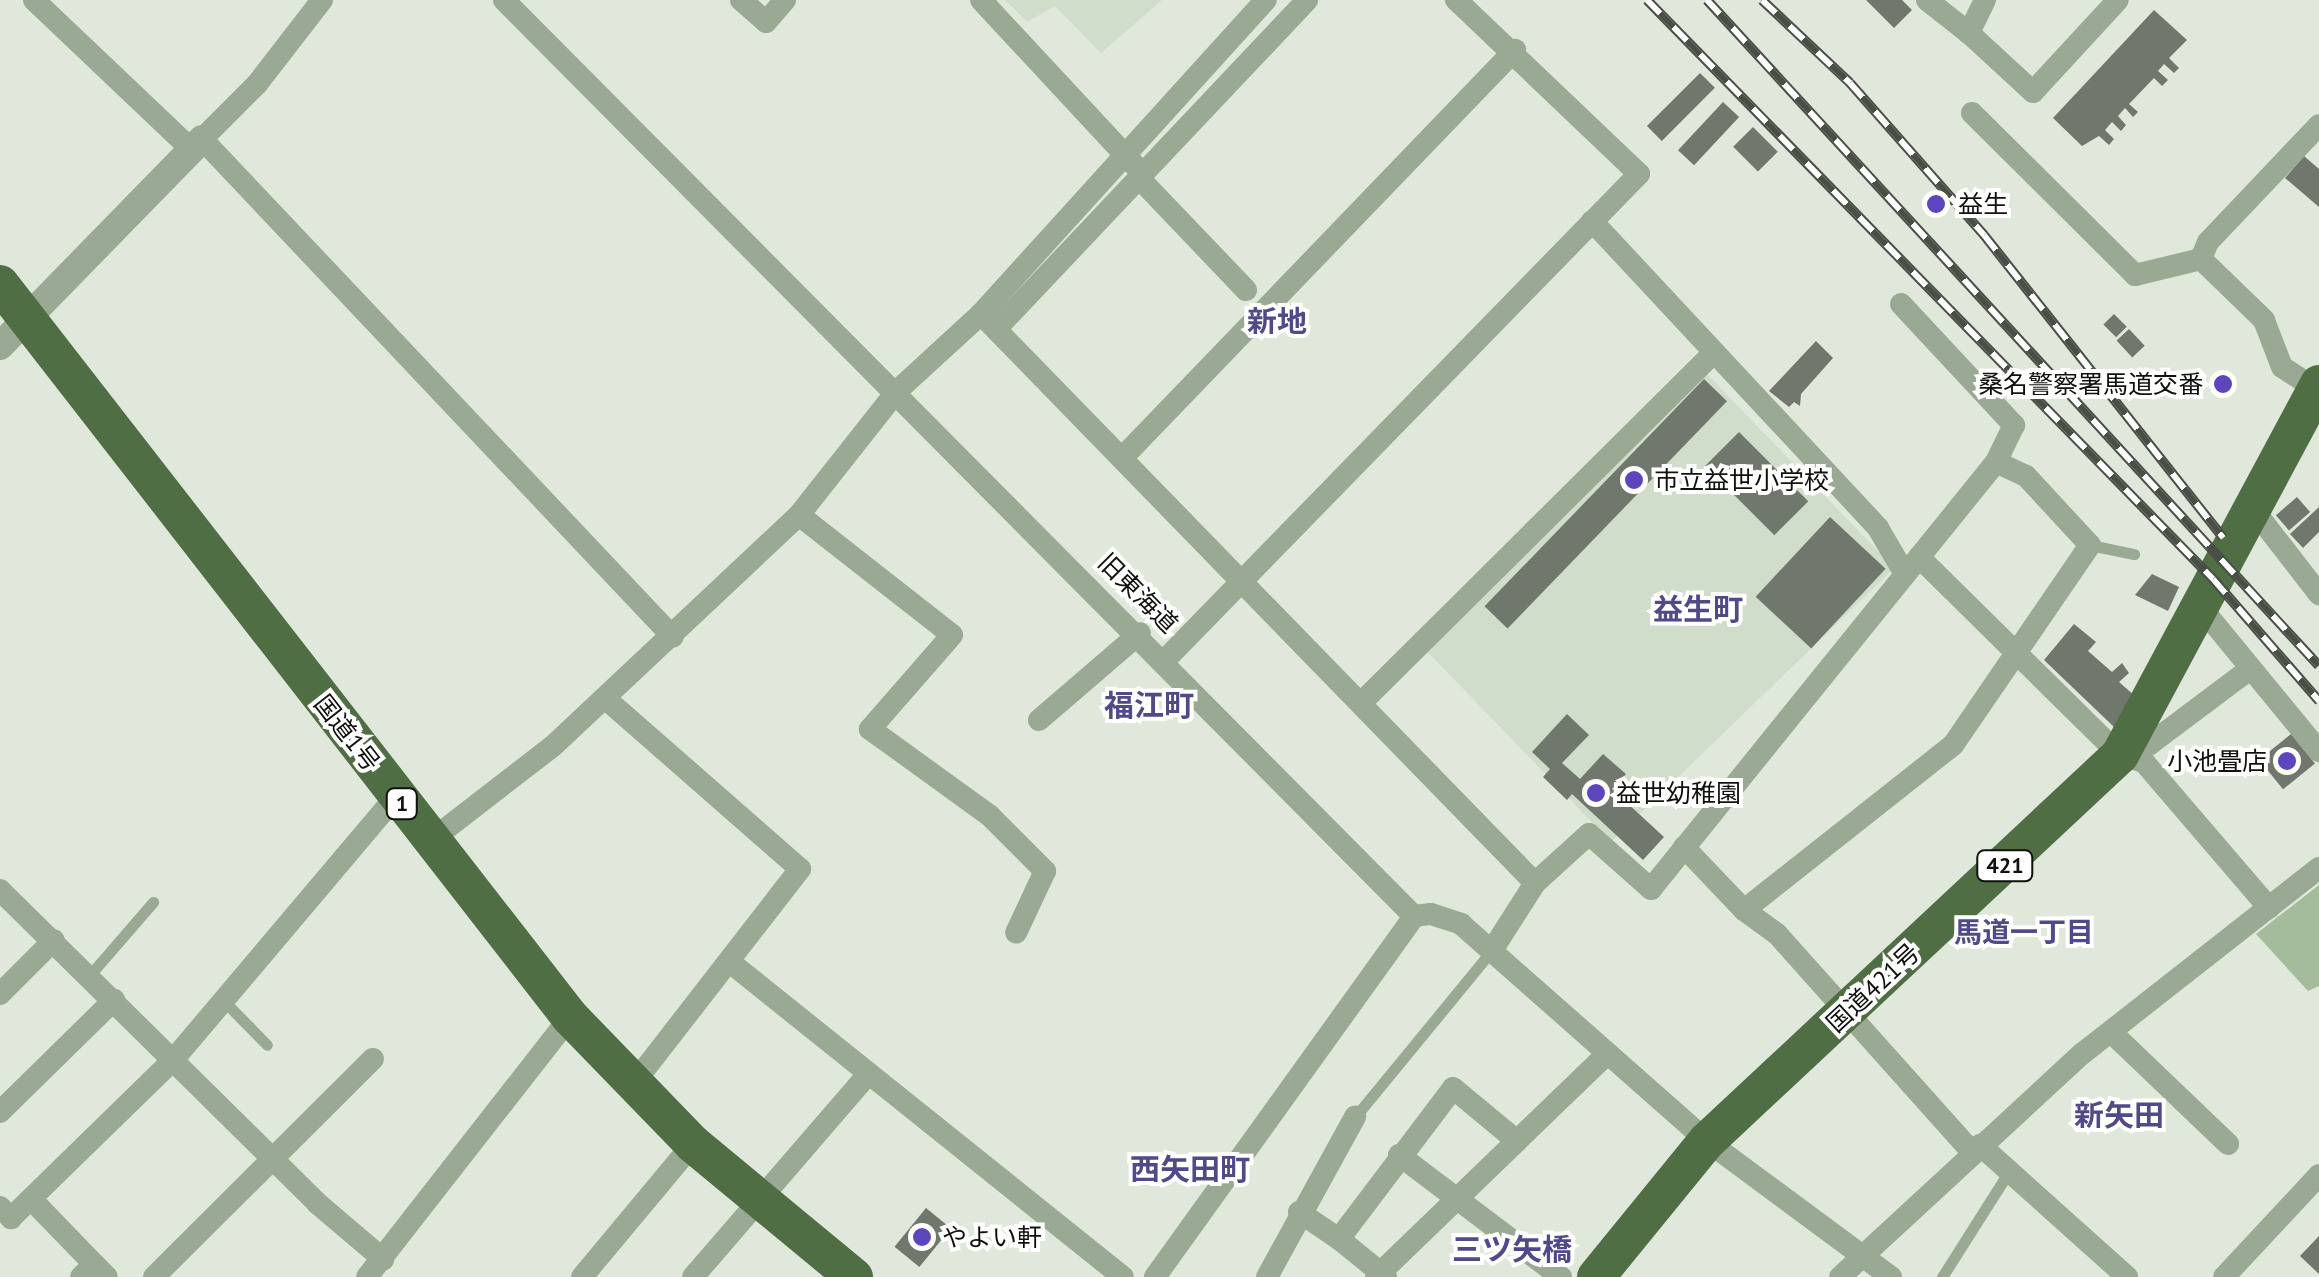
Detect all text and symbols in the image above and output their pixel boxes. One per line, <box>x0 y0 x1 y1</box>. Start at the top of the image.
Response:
place label: 益生 <box>1958 189 2008 219</box>
marker: 益生 <box>1923 191 1949 217</box>
district label: 新地 <box>1247 303 1307 339</box>
place label: 桑名警察署馬道交番 <box>1978 369 2203 399</box>
marker: 桑名警察署馬道交番 <box>2212 373 2234 395</box>
place label: 市立益世小学校 <box>1654 465 1829 495</box>
marker: 市立益世小学校 <box>1623 469 1645 491</box>
street label: 旧東海道 <box>1092 547 1184 639</box>
district label: 益生町 <box>1653 591 1743 627</box>
district label: 福江町 <box>1104 687 1194 723</box>
street label: 国道1号 <box>308 689 386 777</box>
place label: 小池畳店 <box>2167 746 2267 776</box>
marker: 小池畳店 <box>2276 750 2298 772</box>
place label: 益世幼稚園 <box>1616 778 1741 808</box>
marker: 益世幼稚園 <box>1585 782 1607 804</box>
road number: 1 <box>384 787 420 821</box>
road number: 421 <box>1975 849 2035 883</box>
district label: 馬道一丁目 <box>1954 915 2094 949</box>
street label: 国道421号 <box>1820 938 1926 1038</box>
district label: 新矢田 <box>2074 1097 2164 1133</box>
district label: 西矢田町 <box>1130 1151 1250 1187</box>
place label: やよい軒 <box>942 1222 1042 1252</box>
marker: やよい軒 <box>911 1226 933 1248</box>
district label: 三ツ矢橋 <box>1452 1231 1572 1267</box>

